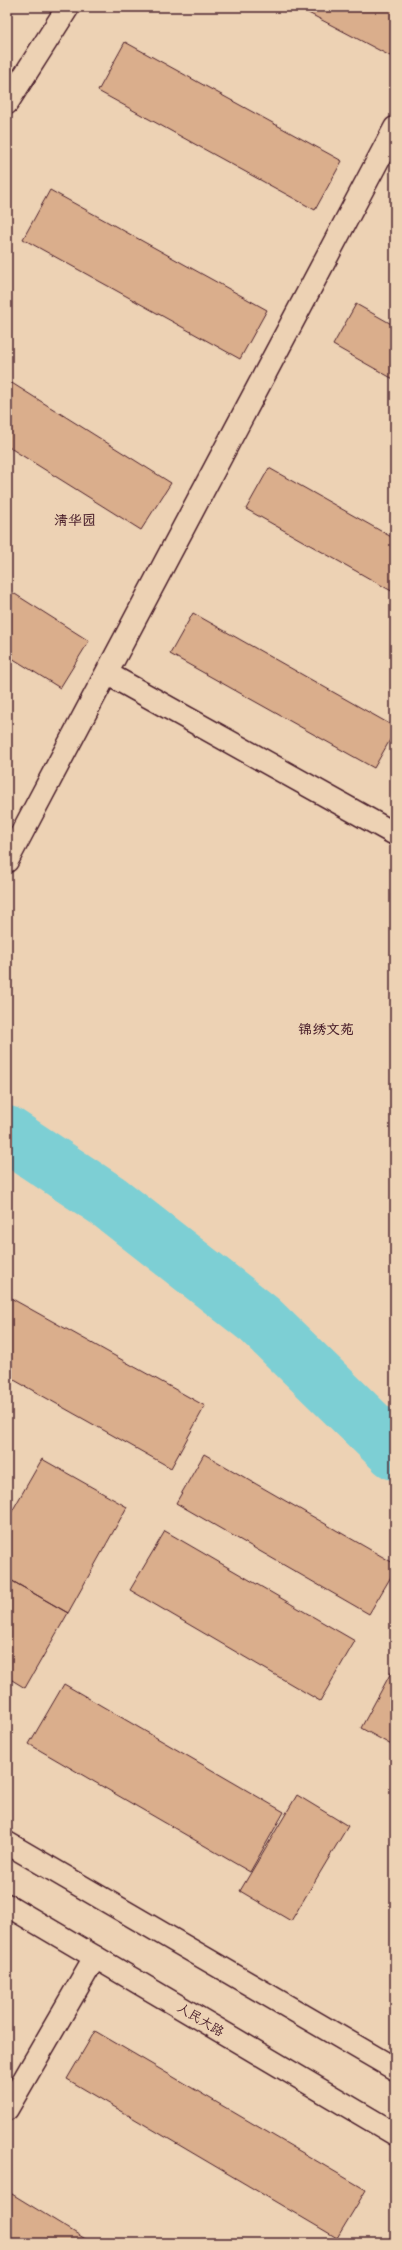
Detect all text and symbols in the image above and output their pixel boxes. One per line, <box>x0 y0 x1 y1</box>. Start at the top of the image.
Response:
district label: 清华园 <box>54 512 96 529</box>
district label: 锦绣文苑 <box>298 1021 354 1038</box>
street label: 人民大路 <box>175 2000 227 2039</box>

